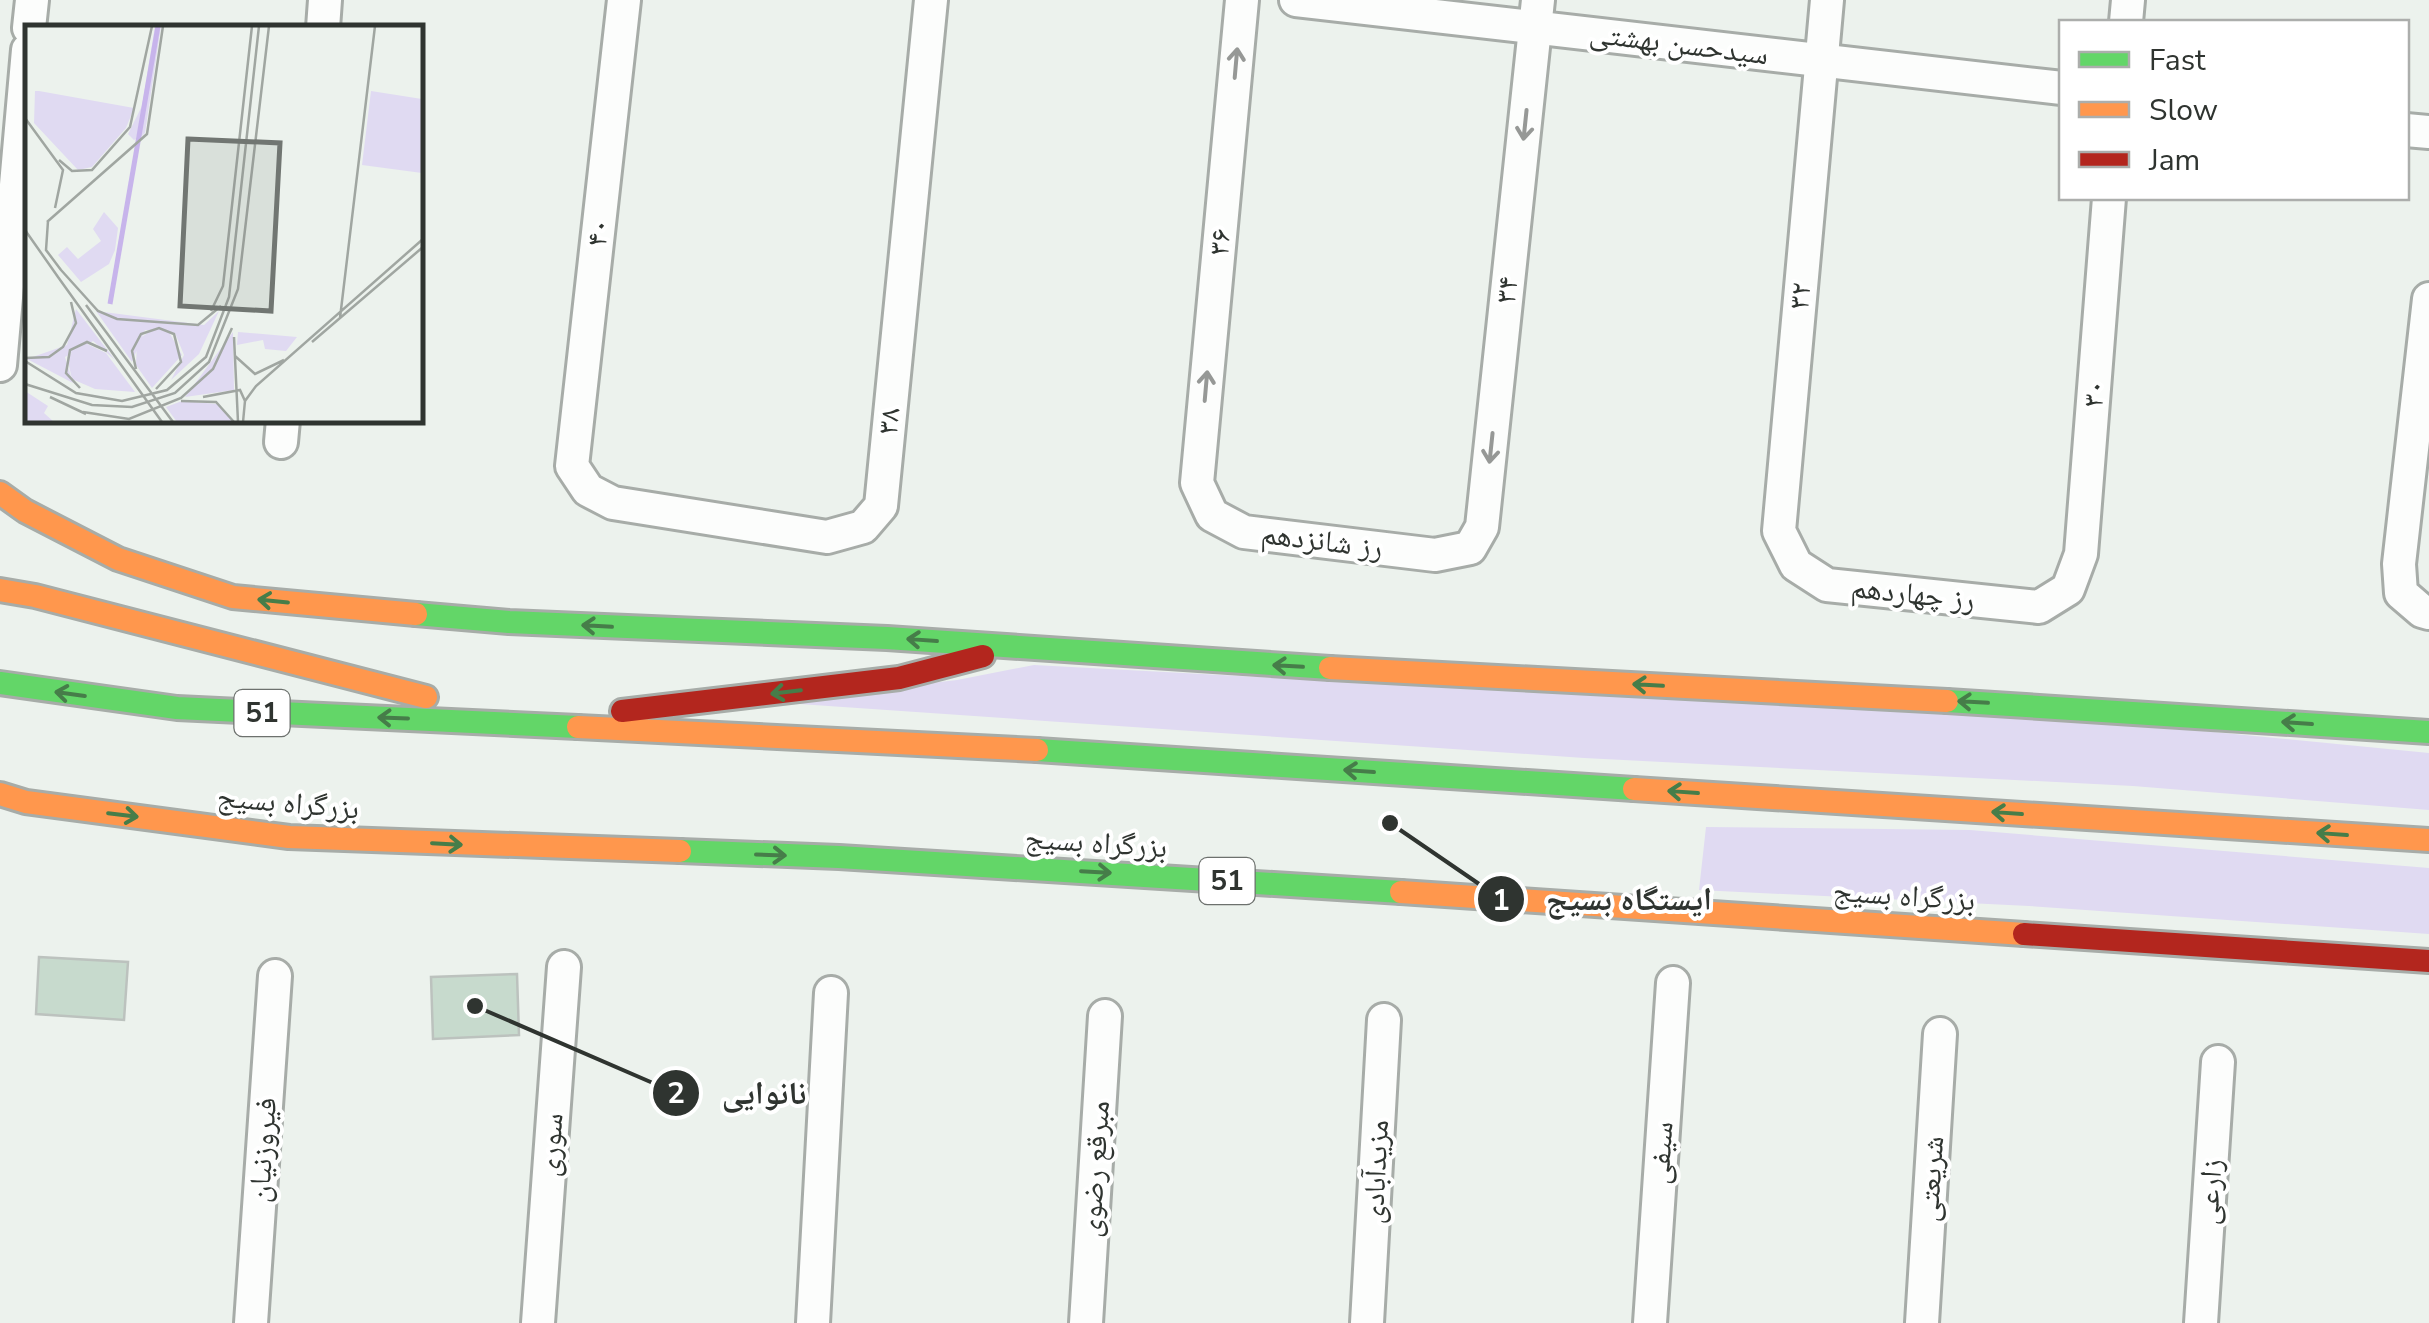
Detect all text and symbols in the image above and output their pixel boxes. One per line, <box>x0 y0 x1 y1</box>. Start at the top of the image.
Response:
street label: سیدحسن بهشتی <box>1587 13 1771 75</box>
legend <box>2059 20 2409 200</box>
inset map <box>25 25 422 422</box>
text: Fast <box>2149 40 2206 81</box>
one-way arrow <box>1227 47 1246 79</box>
text: Slow <box>2149 90 2218 131</box>
one-way arrow <box>1515 108 1534 140</box>
text: Jam <box>2148 140 2200 181</box>
street label: ۴۰ <box>576 217 620 249</box>
street label: ۳۶ <box>1198 227 1242 257</box>
street label: ۳۴ <box>1485 274 1529 306</box>
street label: ۳۲ <box>1778 281 1822 311</box>
one-way arrow <box>1197 371 1216 403</box>
street label: ۳۰ <box>2073 379 2115 409</box>
street label: ۳۸ <box>867 405 911 437</box>
one-way arrow <box>1481 431 1500 463</box>
street label: رز شانزدهم <box>1259 513 1385 569</box>
street label: رز چهاردهم <box>1849 567 1977 621</box>
one-way arrow <box>258 591 290 610</box>
one-way arrow <box>582 616 614 635</box>
one-way arrow <box>906 631 938 650</box>
one-way arrow <box>1273 656 1305 675</box>
one-way arrow <box>1632 675 1665 694</box>
one-way arrow <box>771 683 803 701</box>
one-way arrow <box>54 684 86 703</box>
road number: 51 <box>234 690 290 736</box>
one-way arrow <box>1957 692 1989 711</box>
one-way arrow <box>378 709 410 728</box>
one-way arrow <box>2281 713 2313 732</box>
one-way arrow <box>1343 761 1375 780</box>
street label: بزرگراه بسیج <box>215 776 361 830</box>
one-way arrow <box>1668 782 1700 801</box>
one-way arrow <box>1992 803 2024 822</box>
one-way arrow <box>107 806 139 825</box>
street label: بزرگراه بسیج <box>1023 818 1169 868</box>
one-way arrow <box>2316 824 2348 843</box>
one-way arrow <box>430 834 462 853</box>
one-way arrow <box>755 846 787 865</box>
road number: 51 <box>1200 858 1254 904</box>
one-way arrow <box>1079 863 1111 882</box>
callout: ایستگاه بسیج <box>1476 868 1732 930</box>
street label: بزرگراه بسیج <box>1831 871 1977 921</box>
text: ایستگاه بسیج <box>1546 878 1712 921</box>
text: 1 <box>1492 880 1510 921</box>
callout: نانوایی <box>651 1062 826 1124</box>
text: نانوایی <box>722 1072 806 1115</box>
text: 2 <box>667 1073 685 1114</box>
street label: فیروزنیان <box>239 1096 287 1204</box>
street label: مبرقع رضوی <box>1070 1099 1120 1239</box>
street label: سوری <box>528 1112 574 1178</box>
street label: مزیدآبادی <box>1353 1119 1399 1225</box>
street label: سیفی <box>1638 1120 1684 1186</box>
street label: شریعتی <box>1908 1135 1954 1223</box>
street label: زارعی <box>2187 1158 2233 1226</box>

